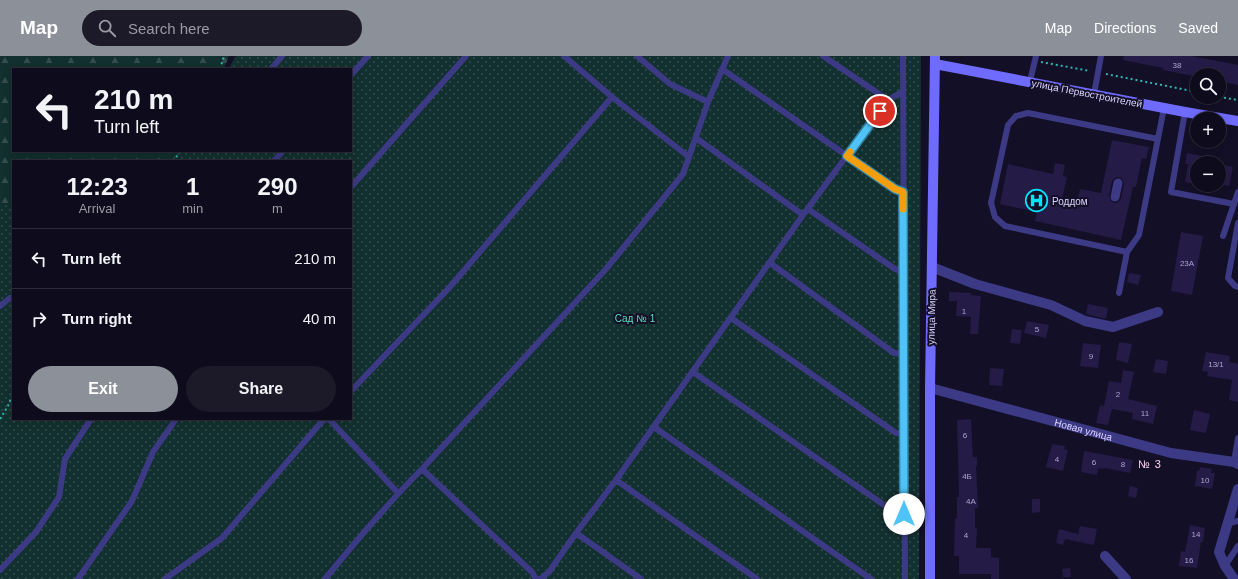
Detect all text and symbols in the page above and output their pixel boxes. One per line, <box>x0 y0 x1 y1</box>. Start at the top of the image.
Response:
search box <box>82 10 362 46</box>
text: Map <box>20 17 58 38</box>
icon: search <box>96 17 118 39</box>
text: Search here <box>128 20 210 37</box>
text: Map <box>1045 20 1072 36</box>
text: Directions <box>1094 20 1156 36</box>
text: Saved <box>1178 20 1218 36</box>
house number: 38 <box>1173 61 1182 70</box>
map controls <box>1190 68 1226 192</box>
button: search <box>1190 68 1226 104</box>
street label: улица Первостроителей <box>1031 77 1143 110</box>
icon: left <box>28 84 80 136</box>
text: 210 m <box>94 84 173 115</box>
pin <box>863 94 897 128</box>
icon: arrive <box>869 100 891 122</box>
button: + <box>1190 112 1226 148</box>
text: Turn left <box>94 117 159 137</box>
button: − <box>1190 156 1226 192</box>
text: 12:23 <box>66 173 128 200</box>
text: 1 <box>186 173 199 200</box>
text: 290 <box>258 173 298 200</box>
hospital icon: Роддом <box>1023 188 1049 214</box>
place label: Роддом <box>1052 196 1088 207</box>
text: Arrival <box>79 201 116 216</box>
text: min <box>182 201 203 216</box>
text: m <box>272 201 283 216</box>
icon: left <box>28 248 50 270</box>
text: Turn left <box>62 250 121 267</box>
text: 210 m <box>294 250 336 267</box>
house number: 23А <box>1180 259 1195 268</box>
street label: улица Мира <box>926 289 937 345</box>
house number: 1 <box>962 307 967 316</box>
icon: right <box>28 308 50 330</box>
text: Turn right <box>62 310 132 327</box>
text: 40 m <box>303 310 336 327</box>
park label: Сад № 1 <box>615 313 656 324</box>
house number: 5 <box>1035 325 1040 334</box>
house number: 9 <box>1089 352 1094 361</box>
house number: 13/1 <box>1208 360 1224 369</box>
button: Exit <box>28 366 178 412</box>
button: Share <box>186 366 336 412</box>
house number: 2 <box>1116 390 1121 399</box>
house number: 11 <box>1141 409 1150 418</box>
street label: Новая улица <box>1053 417 1114 443</box>
house number: 6 <box>963 431 968 440</box>
house number: 4 <box>1055 455 1060 464</box>
house number: 6 <box>1092 458 1097 467</box>
district label: № 3 <box>1138 458 1162 470</box>
house number: 8 <box>1121 460 1126 469</box>
house number: 4Б <box>962 472 972 481</box>
house number: 10 <box>1201 476 1210 485</box>
position arrow <box>883 493 925 535</box>
house number: 4А <box>966 497 977 506</box>
house number: 14 <box>1192 530 1201 539</box>
house number: 4 <box>964 531 969 540</box>
house number: 16 <box>1185 556 1194 565</box>

